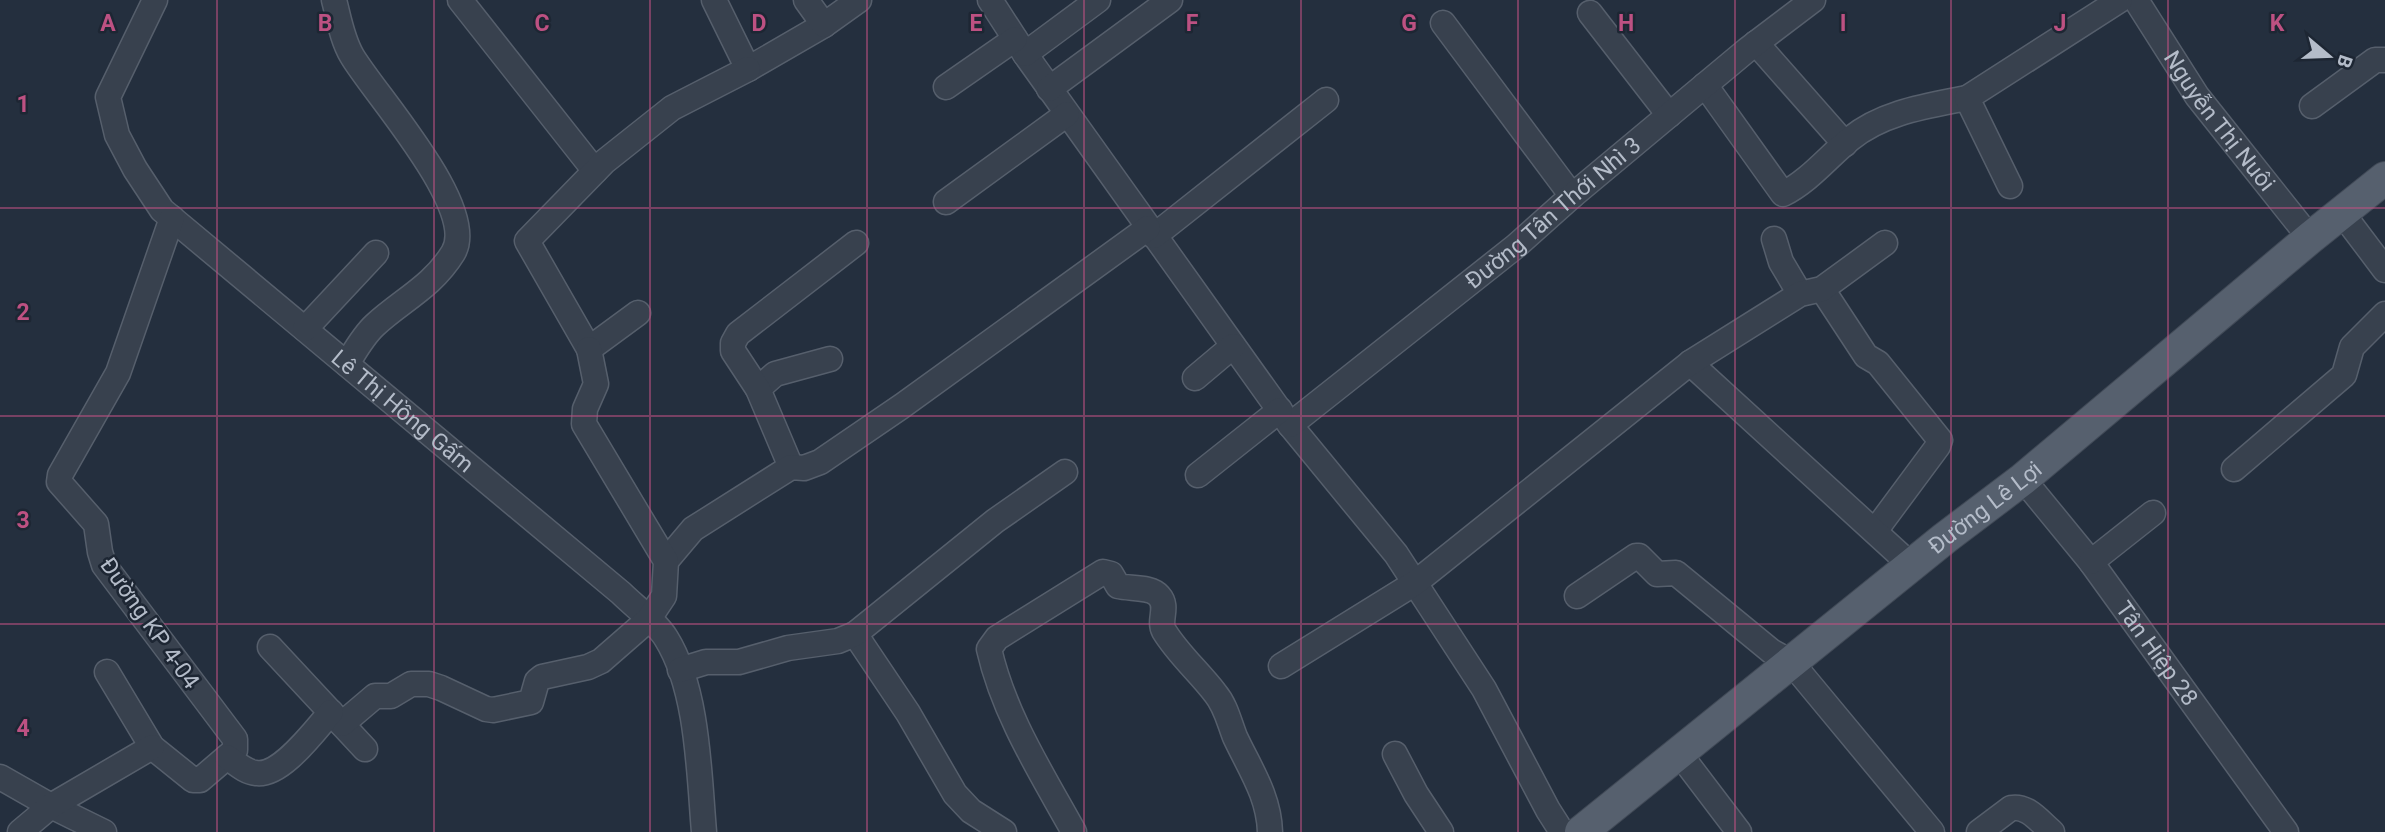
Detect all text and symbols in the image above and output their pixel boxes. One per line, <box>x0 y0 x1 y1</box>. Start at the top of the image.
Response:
text: A <box>100 10 116 37</box>
text: B <box>318 10 332 37</box>
text: C <box>534 10 550 37</box>
text: D <box>752 10 766 37</box>
text: E <box>970 10 983 37</box>
text: F <box>1186 10 1199 37</box>
text: G <box>1401 10 1417 37</box>
text: H <box>1618 10 1634 37</box>
text: I <box>1840 10 1846 37</box>
text: J <box>2054 10 2066 37</box>
text: K <box>2270 10 2285 37</box>
north arrow <box>2294 21 2364 91</box>
street label: Nguyễn Thị Nuôi <box>2158 46 2280 197</box>
text: B <box>2332 52 2357 71</box>
text: 1 <box>16 91 30 118</box>
street label: Đường Tân Thới Nhì 3 <box>1460 131 1646 295</box>
text: 2 <box>16 299 30 326</box>
street label: Lê Thị Hồng Gấm <box>326 344 479 478</box>
street label: Đường Lê Lợi <box>1923 456 2047 560</box>
text: 3 <box>16 507 30 534</box>
street label: Đường KP 4-04 <box>94 553 205 694</box>
street label: Tân Hiệp 28 <box>2110 596 2203 711</box>
text: 4 <box>16 715 30 742</box>

